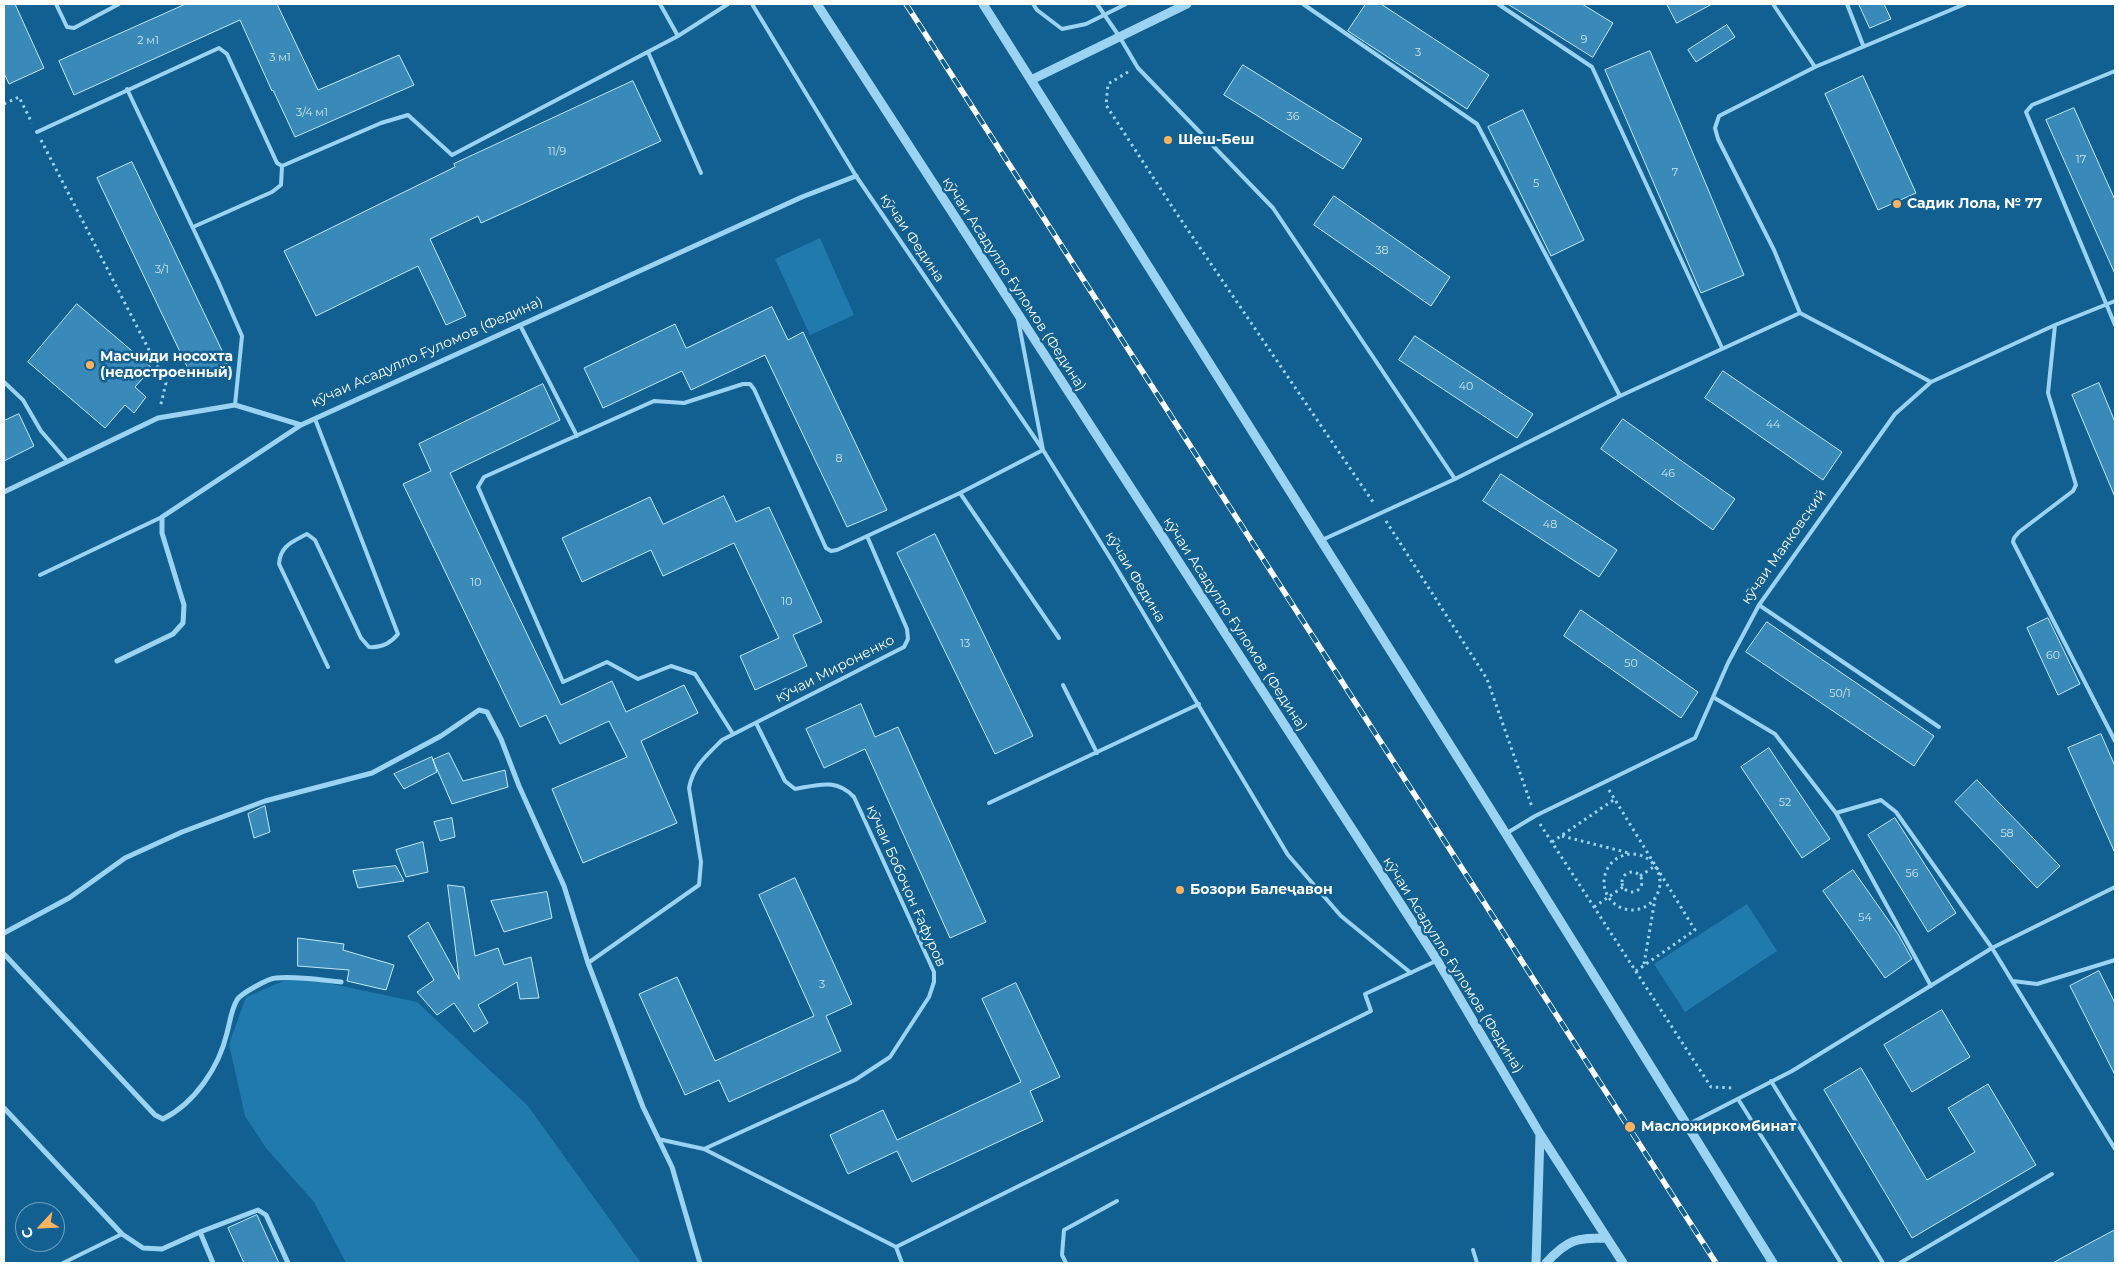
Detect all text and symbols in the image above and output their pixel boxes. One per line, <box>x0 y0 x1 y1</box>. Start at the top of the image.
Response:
house number: 9 <box>1581 33 1587 47</box>
house number: 2 м1 <box>137 34 159 48</box>
house number: 3 <box>1415 46 1421 60</box>
house number: 3 м1 <box>269 51 291 65</box>
house number: 3/4 м1 <box>296 106 328 120</box>
house number: 36 <box>1287 110 1299 124</box>
place label: Шеш-Беш <box>1178 132 1254 148</box>
marker: Шеш-Беш <box>1162 134 1174 146</box>
house number: 11/9 <box>548 145 566 159</box>
house number: 17 <box>2076 153 2086 167</box>
house number: 7 <box>1672 166 1678 180</box>
street label: кӯчаи Асадулло Ғуломов (Федина) <box>938 174 1090 394</box>
house number: 5 <box>1533 177 1539 191</box>
street label: кӯчаи Федина <box>876 191 948 285</box>
place label: Садик Лола, № 77 <box>1907 196 2042 212</box>
marker: Садик Лола, № 77 <box>1891 198 1903 210</box>
house number: 38 <box>1375 244 1389 258</box>
house number: 3/1 <box>155 263 169 277</box>
street label: кӯчаи Асадулло Ғуломов (Федина) <box>309 293 545 411</box>
place label: Масчиди носохта (недостроенный) <box>100 349 233 382</box>
marker: Масчиди носохта (недостроенный) <box>84 359 96 371</box>
house number: 40 <box>1459 380 1473 394</box>
house number: 44 <box>1766 418 1780 432</box>
house number: 8 <box>835 452 843 466</box>
house number: 46 <box>1661 467 1675 481</box>
street label: кӯчаи Маяковский <box>1738 486 1830 608</box>
street label: кӯчаи Асадулло Ғуломов (Федина) <box>1159 514 1311 734</box>
house number: 48 <box>1543 518 1557 532</box>
street label: кӯчаи Федина <box>1101 528 1169 626</box>
house number: 10 <box>470 576 482 590</box>
house number: 10 <box>781 595 793 609</box>
street label: кӯчаи Мироненко <box>773 632 897 706</box>
house number: 13 <box>960 637 970 651</box>
house number: 60 <box>2046 649 2060 663</box>
house number: 50 <box>1624 657 1638 671</box>
house number: 50/1 <box>1829 687 1851 701</box>
house number: 52 <box>1779 796 1791 810</box>
street label: кӯчаи Бобоҷон Ғафуров <box>863 802 949 970</box>
house number: 58 <box>2000 827 2014 841</box>
street label: кӯчаи Асадулло Ғуломов (Федина) <box>1379 854 1527 1076</box>
house number: 56 <box>1906 867 1918 881</box>
place label: Бозори Балеҷавон <box>1190 882 1333 898</box>
marker: Бозори Балеҷавон <box>1174 884 1186 896</box>
house number: 54 <box>1858 911 1872 925</box>
house number: 3 <box>819 978 825 992</box>
place label: Масложиркомбинат <box>1641 1119 1796 1135</box>
marker: Масложиркомбинат <box>1623 1120 1637 1134</box>
north arrow <box>15 1202 65 1252</box>
text: С <box>17 1225 38 1241</box>

